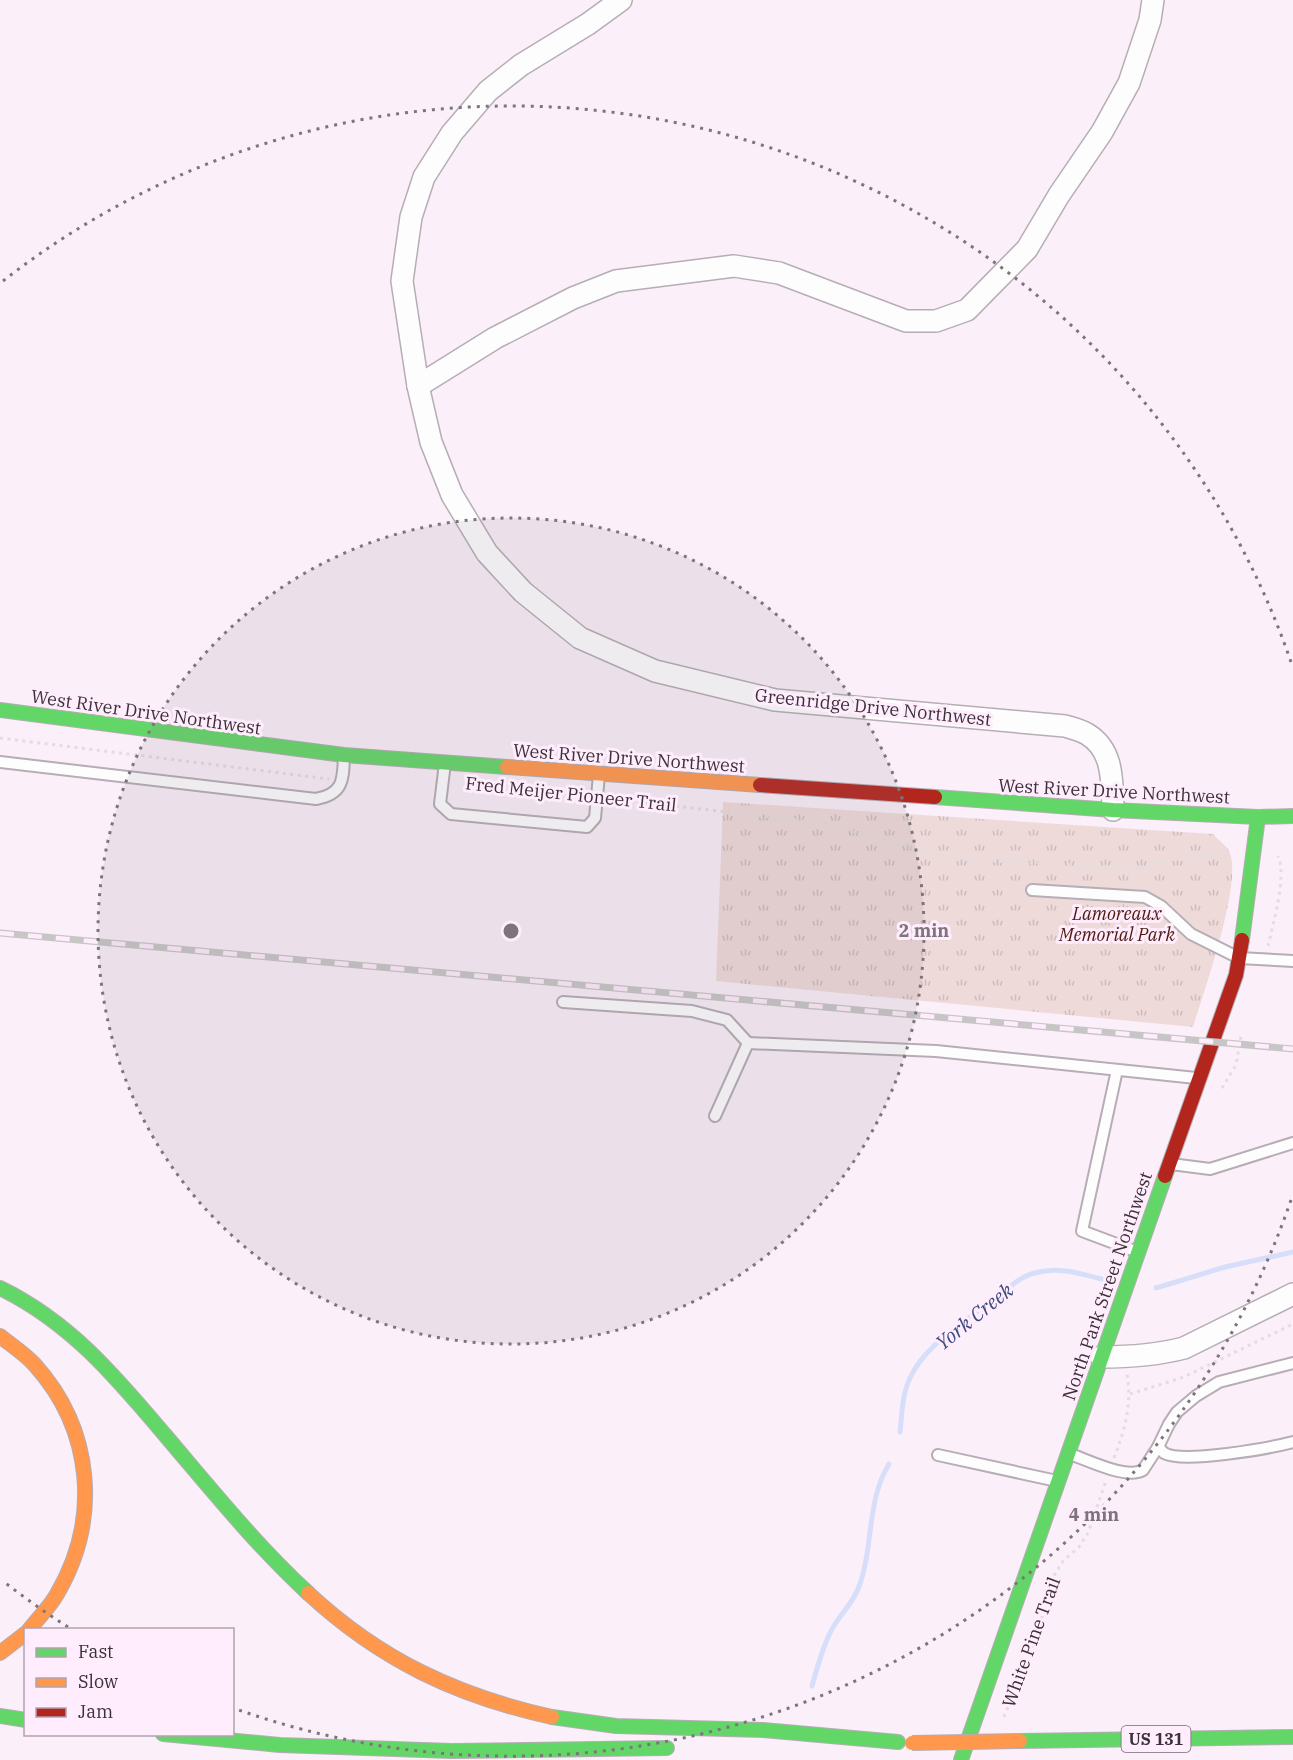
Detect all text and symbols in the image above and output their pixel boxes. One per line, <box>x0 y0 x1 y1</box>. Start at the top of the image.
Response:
street label: Greenridge Drive Northwest <box>754 683 992 731</box>
street label: West River Drive Northwest <box>29 684 263 740</box>
street label: West River Drive Northwest <box>512 738 746 778</box>
street label: Fred Meijer Pioneer Trail <box>464 771 678 817</box>
street label: West River Drive Northwest <box>997 773 1231 809</box>
park label: Lamoreaux Memorial Park <box>1058 902 1175 946</box>
text: 2 min <box>899 919 949 942</box>
centre of rings <box>501 921 521 941</box>
street label: North Park Street Northwest <box>1057 1169 1157 1403</box>
water label: York Creek <box>930 1276 1019 1356</box>
text: 4 min <box>1069 1503 1119 1526</box>
street label: White Pine Trail <box>997 1574 1065 1710</box>
legend <box>24 1628 234 1736</box>
text: Fast <box>78 1640 113 1663</box>
text: Slow <box>78 1670 118 1693</box>
text: Jam <box>78 1700 113 1723</box>
road number: US 131 <box>1122 1726 1190 1752</box>

